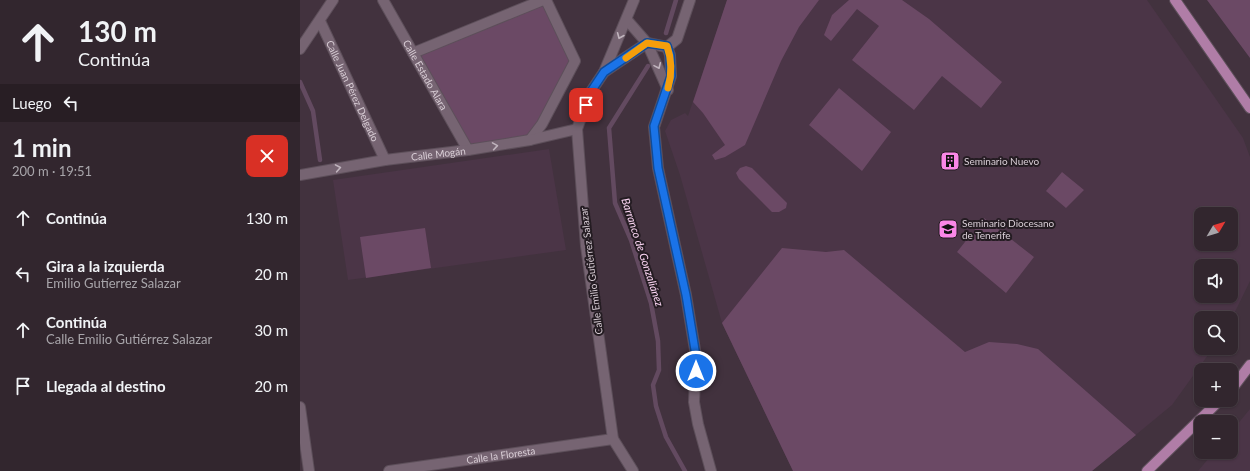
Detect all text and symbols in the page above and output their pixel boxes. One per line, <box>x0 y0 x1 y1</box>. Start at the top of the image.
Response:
text: 130 m <box>78 14 157 48</box>
icon: ahead <box>12 16 64 68</box>
one-way arrow <box>616 33 624 40</box>
street label: Calle Estado Alara <box>401 37 450 112</box>
street label: Calle Juan Pérez Delgado <box>324 38 382 144</box>
text: Continúa <box>78 48 150 70</box>
one-way arrow <box>653 63 661 70</box>
pin <box>569 88 603 122</box>
icon: left <box>60 92 82 114</box>
text: Luego <box>12 94 52 112</box>
icon: arrive <box>575 94 597 116</box>
text: 1 min <box>12 133 72 162</box>
button: close <box>246 135 288 177</box>
one-way arrow <box>492 142 498 151</box>
street label: Calle Mogán <box>410 144 466 163</box>
building icon: Seminario Nuevo <box>939 150 961 172</box>
place label: Seminario Nuevo <box>964 155 1039 167</box>
text: 200 m · 19:51 <box>12 163 92 179</box>
one-way arrow <box>335 164 341 173</box>
water label: Barranco de Gonzaliánez <box>619 196 667 308</box>
street label: Calle Emilio Gutiérrez Salazar <box>577 206 605 335</box>
icon: ahead <box>12 207 34 229</box>
north arrow <box>1194 207 1238 251</box>
map controls <box>1194 207 1238 459</box>
text: Continúa <box>46 209 107 227</box>
text: 130 m <box>246 209 288 227</box>
place label: Seminario Diocesano de Tenerife <box>962 217 1055 241</box>
school or university icon: Seminario Diocesano de Tenerife <box>937 218 959 240</box>
text: Gira a la izquierda <box>46 257 165 275</box>
button: sound <box>1194 259 1238 303</box>
icon: left <box>12 263 34 285</box>
text: 20 m <box>254 265 288 283</box>
text: Emilio Gutíerrez Salazar <box>46 275 181 291</box>
button: search <box>1194 311 1238 355</box>
text: Continúa <box>46 313 107 331</box>
icon: ahead <box>12 319 34 341</box>
text: 30 m <box>254 321 288 339</box>
text: Calle Emilio Gutiérrez Salazar <box>46 331 212 347</box>
position arrow <box>675 350 717 392</box>
button: + <box>1194 363 1238 407</box>
icon: arrive <box>12 375 34 397</box>
text: Llegada al destino <box>46 377 166 395</box>
text: 20 m <box>254 377 288 395</box>
button: − <box>1194 415 1238 459</box>
street label: Calle la Floresta <box>466 444 536 466</box>

